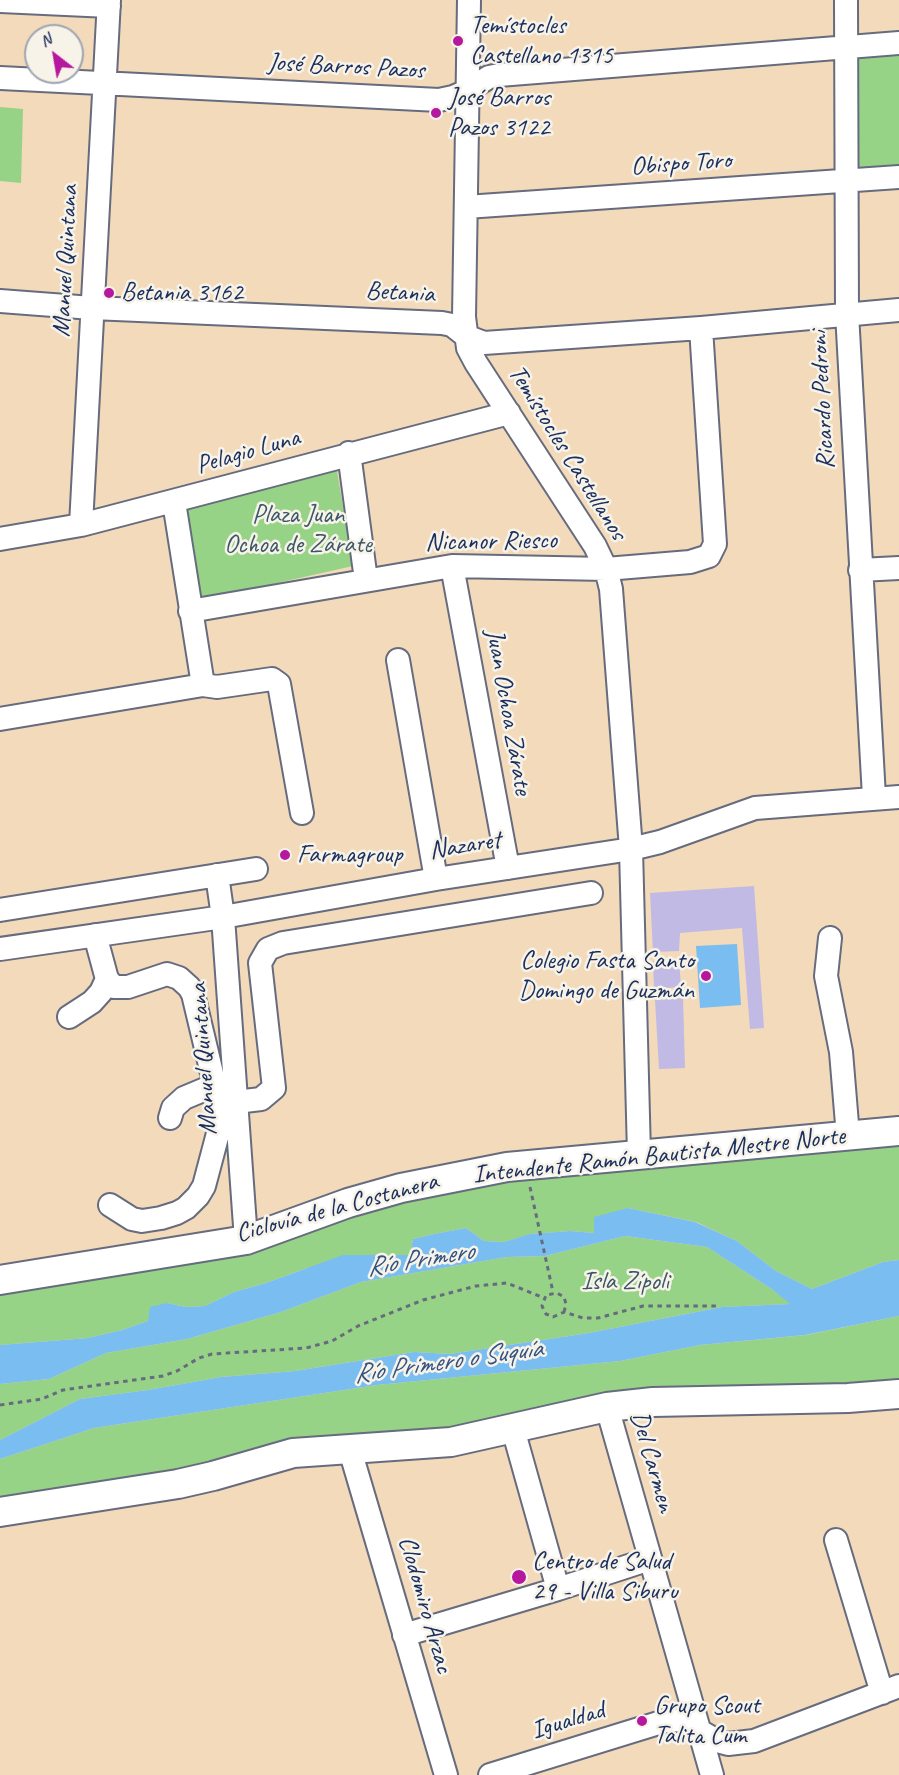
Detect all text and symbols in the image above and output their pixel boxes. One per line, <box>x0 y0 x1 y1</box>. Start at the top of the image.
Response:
place label: Temístocles Castellano 1315 <box>470 10 613 71</box>
north arrow <box>24 24 84 84</box>
text: N <box>36 29 55 51</box>
marker: Temístocles Castellano 1315 <box>451 34 465 48</box>
street label: José Barros Pazos <box>267 47 425 87</box>
place label: José Barros Pazos 3122 <box>448 82 550 144</box>
marker: José Barros Pazos 3122 <box>429 106 443 120</box>
street label: Obispo Toro <box>630 145 732 183</box>
street label: Manuel Quintana <box>46 184 86 338</box>
street label: Betania <box>365 276 435 310</box>
place label: Betania 3162 <box>121 277 243 309</box>
marker: Betania 3162 <box>102 286 116 300</box>
street label: Ricardo Pedroni <box>804 330 842 470</box>
street label: Temístocles Castellanos <box>501 360 633 546</box>
street label: Pelagio Luna <box>193 422 303 482</box>
park label: Plaza Juan Ochoa de Zárate <box>224 499 372 560</box>
street label: Nicanor Riesco <box>425 525 557 559</box>
street label: Juan Ochoa Zárate <box>478 627 538 797</box>
street label: Nazaret <box>427 825 503 867</box>
place label: Farmagroup <box>297 839 402 871</box>
marker: Farmagroup <box>278 848 292 862</box>
place label: Colegio Fasta Santo Domingo de Guzmán <box>519 945 694 1006</box>
marker: Colegio Fasta Santo Domingo de Guzmán <box>699 969 713 983</box>
street label: Manuel Quintana <box>183 982 225 1136</box>
street label: Intendente Ramón Bautista Mestre Norte <box>471 1121 847 1191</box>
street label: Ciclovía de la Costanera <box>232 1166 442 1250</box>
water label: Río Primero <box>364 1236 476 1284</box>
park label: Isla Zípoli <box>581 1266 669 1298</box>
water label: Río Primero o Suquía <box>352 1333 544 1391</box>
street label: Del Carmen <box>623 1408 681 1516</box>
street label: Clodomiro Arzac <box>391 1533 459 1677</box>
place label: Centro de Salud 29 - Villa Siburu <box>532 1546 677 1607</box>
marker: Centro de Salud 29 - Villa Siburu <box>510 1568 528 1586</box>
place label: Grupo Scout Talita Cum <box>654 1690 760 1751</box>
street label: Igualdad <box>528 1695 608 1747</box>
marker: Grupo Scout Talita Cum <box>635 1714 649 1728</box>

